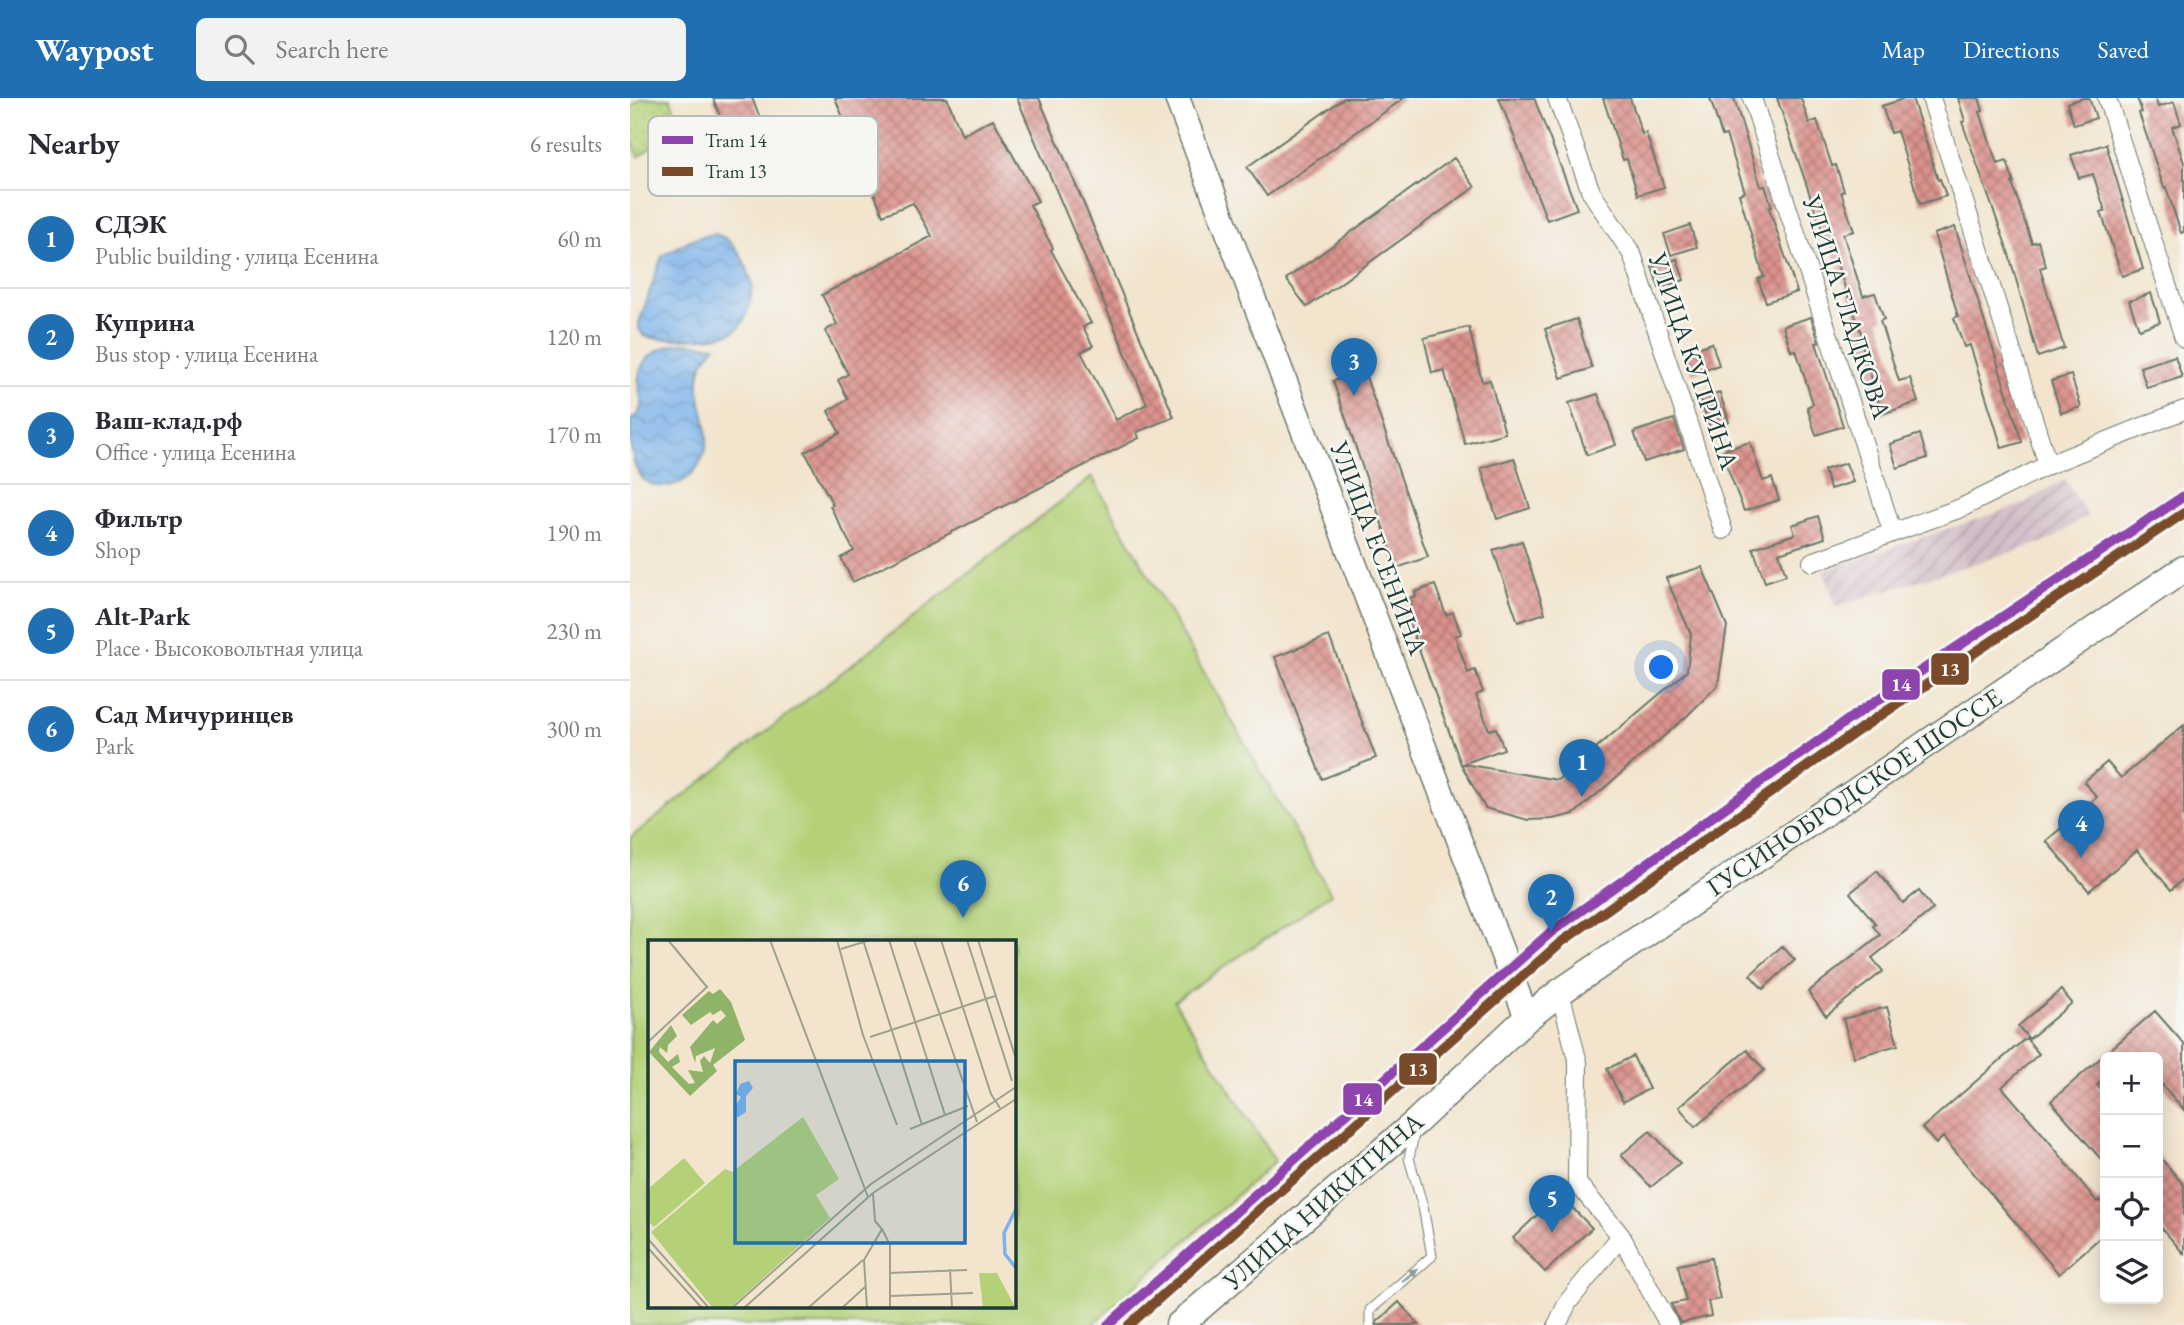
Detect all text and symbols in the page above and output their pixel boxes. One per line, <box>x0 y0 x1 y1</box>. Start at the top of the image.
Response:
search box <box>196 18 686 81</box>
text: Waypost <box>35 28 154 71</box>
icon: search <box>220 30 258 68</box>
text: Search here <box>276 32 388 66</box>
text: Map <box>1882 34 1925 65</box>
text: Directions <box>1963 34 2060 65</box>
text: Saved <box>2098 34 2149 65</box>
legend <box>648 116 878 196</box>
text: Nearby <box>28 124 120 163</box>
text: Tram 14 <box>705 128 767 153</box>
text: 6 results <box>530 129 602 159</box>
text: Tram 13 <box>705 159 767 184</box>
street label: УЛИЦА ГЛАДКОВА <box>1795 190 1899 424</box>
text: СДЭК <box>95 207 167 241</box>
text: 1 <box>45 224 57 254</box>
text: 60 m <box>557 224 602 254</box>
text: Public building · улица Есенина <box>95 241 379 271</box>
street label: УЛИЦА КУПРИНА <box>1641 247 1747 475</box>
text: Куприна <box>95 305 195 339</box>
text: 2 <box>45 322 57 352</box>
text: 120 m <box>546 322 602 352</box>
pin: 3 <box>1331 338 1377 396</box>
text: Bus stop · улица Есенина <box>95 339 318 369</box>
text: Ваш-клад.рф <box>95 403 242 437</box>
text: 3 <box>45 420 57 450</box>
text: 170 m <box>546 420 602 450</box>
street label: УЛИЦА ЕСЕНИНА <box>1322 435 1436 661</box>
text: Office · улица Есенина <box>95 437 296 467</box>
text: Фильтр <box>95 501 183 535</box>
text: 4 <box>45 518 57 548</box>
text: 190 m <box>546 518 602 548</box>
text: Shop <box>95 535 141 565</box>
text: Alt-Park <box>95 599 190 633</box>
text: 5 <box>45 616 57 646</box>
text: 230 m <box>546 616 602 646</box>
text: Place · Высоковольтная улица <box>95 633 363 663</box>
your location <box>1644 650 1678 684</box>
line badge: 13 <box>1930 652 1970 686</box>
text: 13 <box>1940 657 1960 682</box>
line badge: 14 <box>1881 668 1921 701</box>
text: 14 <box>1891 672 1912 697</box>
street label: ГУСИНОБРОДСКОЕ ШОССЕ <box>1700 680 2008 904</box>
text: Сад Мичуринцев <box>95 697 294 731</box>
text: 6 <box>45 714 57 744</box>
text: 300 m <box>546 714 602 744</box>
text: Park <box>95 731 134 761</box>
pin: 1 <box>1559 739 1605 797</box>
pin: 4 <box>2058 800 2104 858</box>
pin: 6 <box>940 860 986 918</box>
pin: 2 <box>1528 874 1574 932</box>
inset map <box>648 940 1015 1308</box>
line badge: 13 <box>1398 1052 1438 1086</box>
map controls <box>2100 1052 2163 1304</box>
button: + <box>2100 1052 2163 1115</box>
text: 13 <box>1408 1057 1428 1082</box>
line badge: 14 <box>1342 1082 1383 1116</box>
text: 14 <box>1353 1087 1374 1112</box>
street label: УЛИЦА НИКИТИНА <box>1215 1104 1431 1298</box>
button: − <box>2100 1115 2163 1178</box>
pin: 5 <box>1529 1175 1575 1233</box>
button: locate <box>2100 1178 2163 1241</box>
button: layers <box>2100 1241 2163 1304</box>
one-way arrow <box>1401 1267 1419 1283</box>

